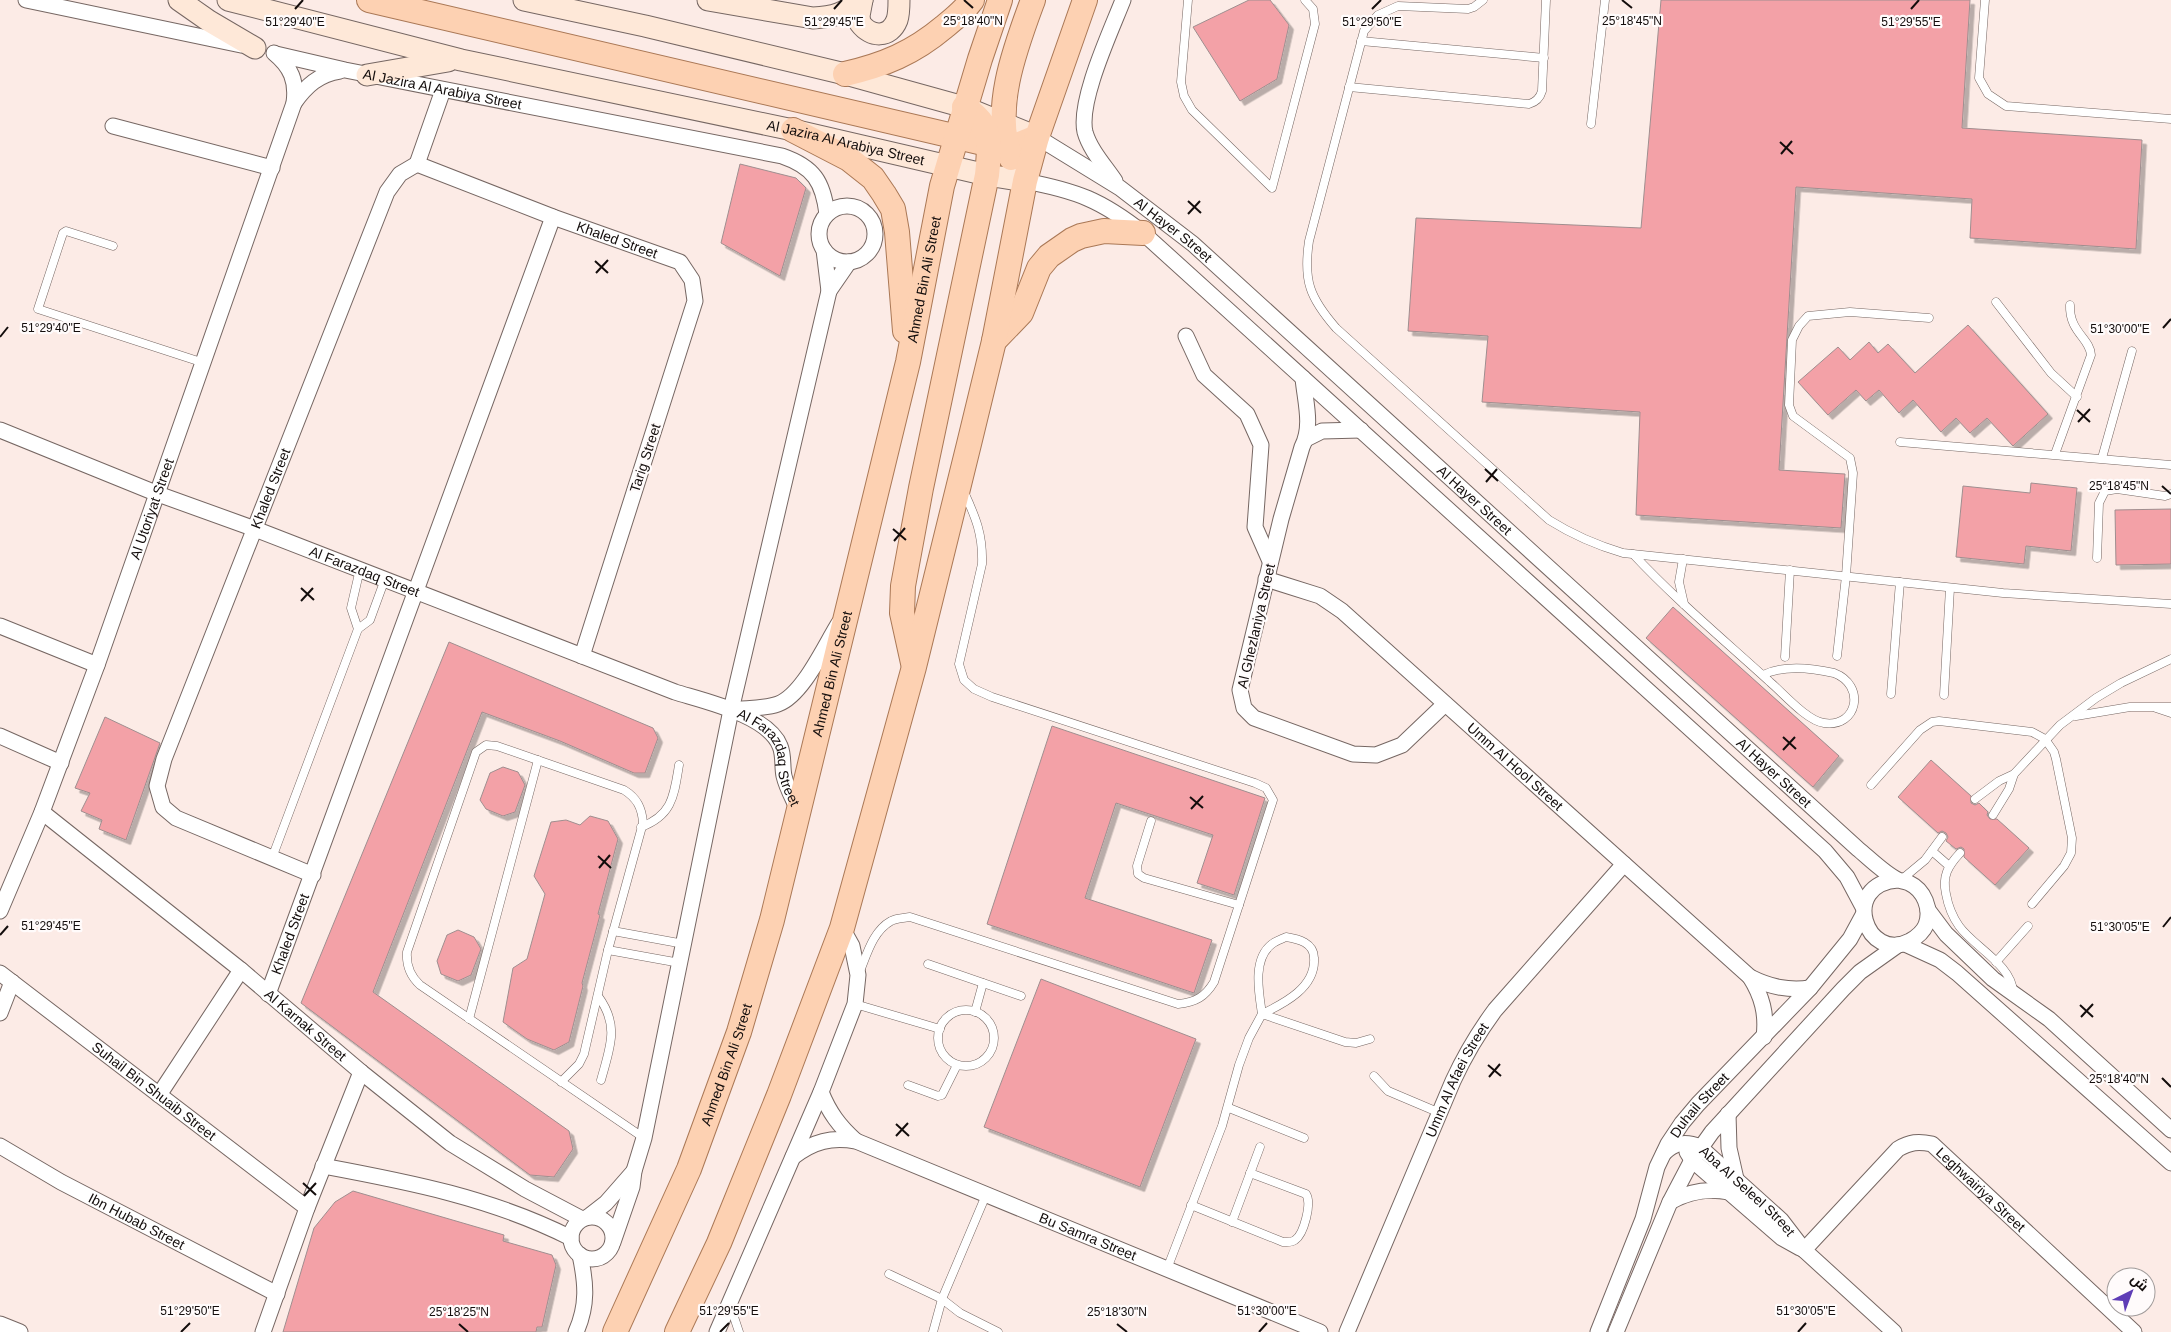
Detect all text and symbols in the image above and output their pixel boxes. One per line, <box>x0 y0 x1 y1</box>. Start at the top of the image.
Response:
text: 25°18'40"N <box>943 14 1003 28</box>
text: 25°18'45"N <box>1602 14 1662 28</box>
text: 51°29'40"E <box>265 15 325 29</box>
text: 51°29'45"E <box>804 15 864 29</box>
text: 51°29'50"E <box>1342 15 1402 29</box>
text: 51°29'55"E <box>1881 15 1941 29</box>
street label: Al Jazira Al Arabiya Street <box>362 66 523 113</box>
street label: Al Jazira Al Arabiya Street <box>765 117 926 168</box>
street label: Al Hayer Street <box>1131 194 1216 266</box>
street label: Ahmed Bin Ali Street <box>904 215 944 344</box>
street label: Khaled Street <box>574 218 660 261</box>
text: 51°29'40"E <box>21 321 81 335</box>
text: 51°30'00"E <box>2090 322 2150 336</box>
street label: Tarig Street <box>626 421 664 495</box>
street label: Khaled Street <box>247 446 293 531</box>
street label: Al Utoriyat Street <box>127 456 177 561</box>
street label: Al Hayer Street <box>1434 462 1515 538</box>
text: 25°18'45"N <box>2089 479 2149 493</box>
street label: Al Farazdaq Street <box>307 543 422 600</box>
street label: Al Ghezlaniya Street <box>1234 562 1278 690</box>
street label: Ahmed Bin Ali Street <box>809 609 855 738</box>
street label: Al Farazdaq Street <box>735 705 803 809</box>
street label: Umm Al Hool Street <box>1464 719 1566 814</box>
street label: Al Hayer Street <box>1734 735 1815 811</box>
street label: Khaled Street <box>268 891 312 977</box>
text: 51°29'45"E <box>21 919 81 933</box>
text: 51°30'05"E <box>2090 920 2150 934</box>
street label: Al Karnak Street <box>262 986 350 1064</box>
street label: Ahmed Bin Ali Street <box>697 1001 755 1128</box>
street label: Umm Al Afaei Street <box>1422 1020 1492 1140</box>
street label: Suhail Bin Shuaib Street <box>89 1038 219 1144</box>
street label: Duhail Street <box>1667 1069 1732 1141</box>
text: 25°18'40"N <box>2089 1072 2149 1086</box>
street label: Aba Al Seleel Street <box>1696 1143 1798 1239</box>
street label: Leghwairiya Street <box>1933 1144 2029 1235</box>
street label: Ibn Hubab Street <box>86 1190 187 1253</box>
street label: Bu Samra Street <box>1037 1209 1139 1264</box>
north arrow <box>2106 1267 2156 1317</box>
text: ش <box>2127 1270 2152 1295</box>
text: 51°29'50"E <box>160 1304 220 1318</box>
text: 51°29'55"E <box>699 1304 759 1318</box>
text: 51°30'00"E <box>1237 1304 1297 1318</box>
text: 51°30'05"E <box>1776 1304 1836 1318</box>
text: 25°18'25"N <box>429 1305 489 1319</box>
text: 25°18'30"N <box>1087 1305 1147 1319</box>

